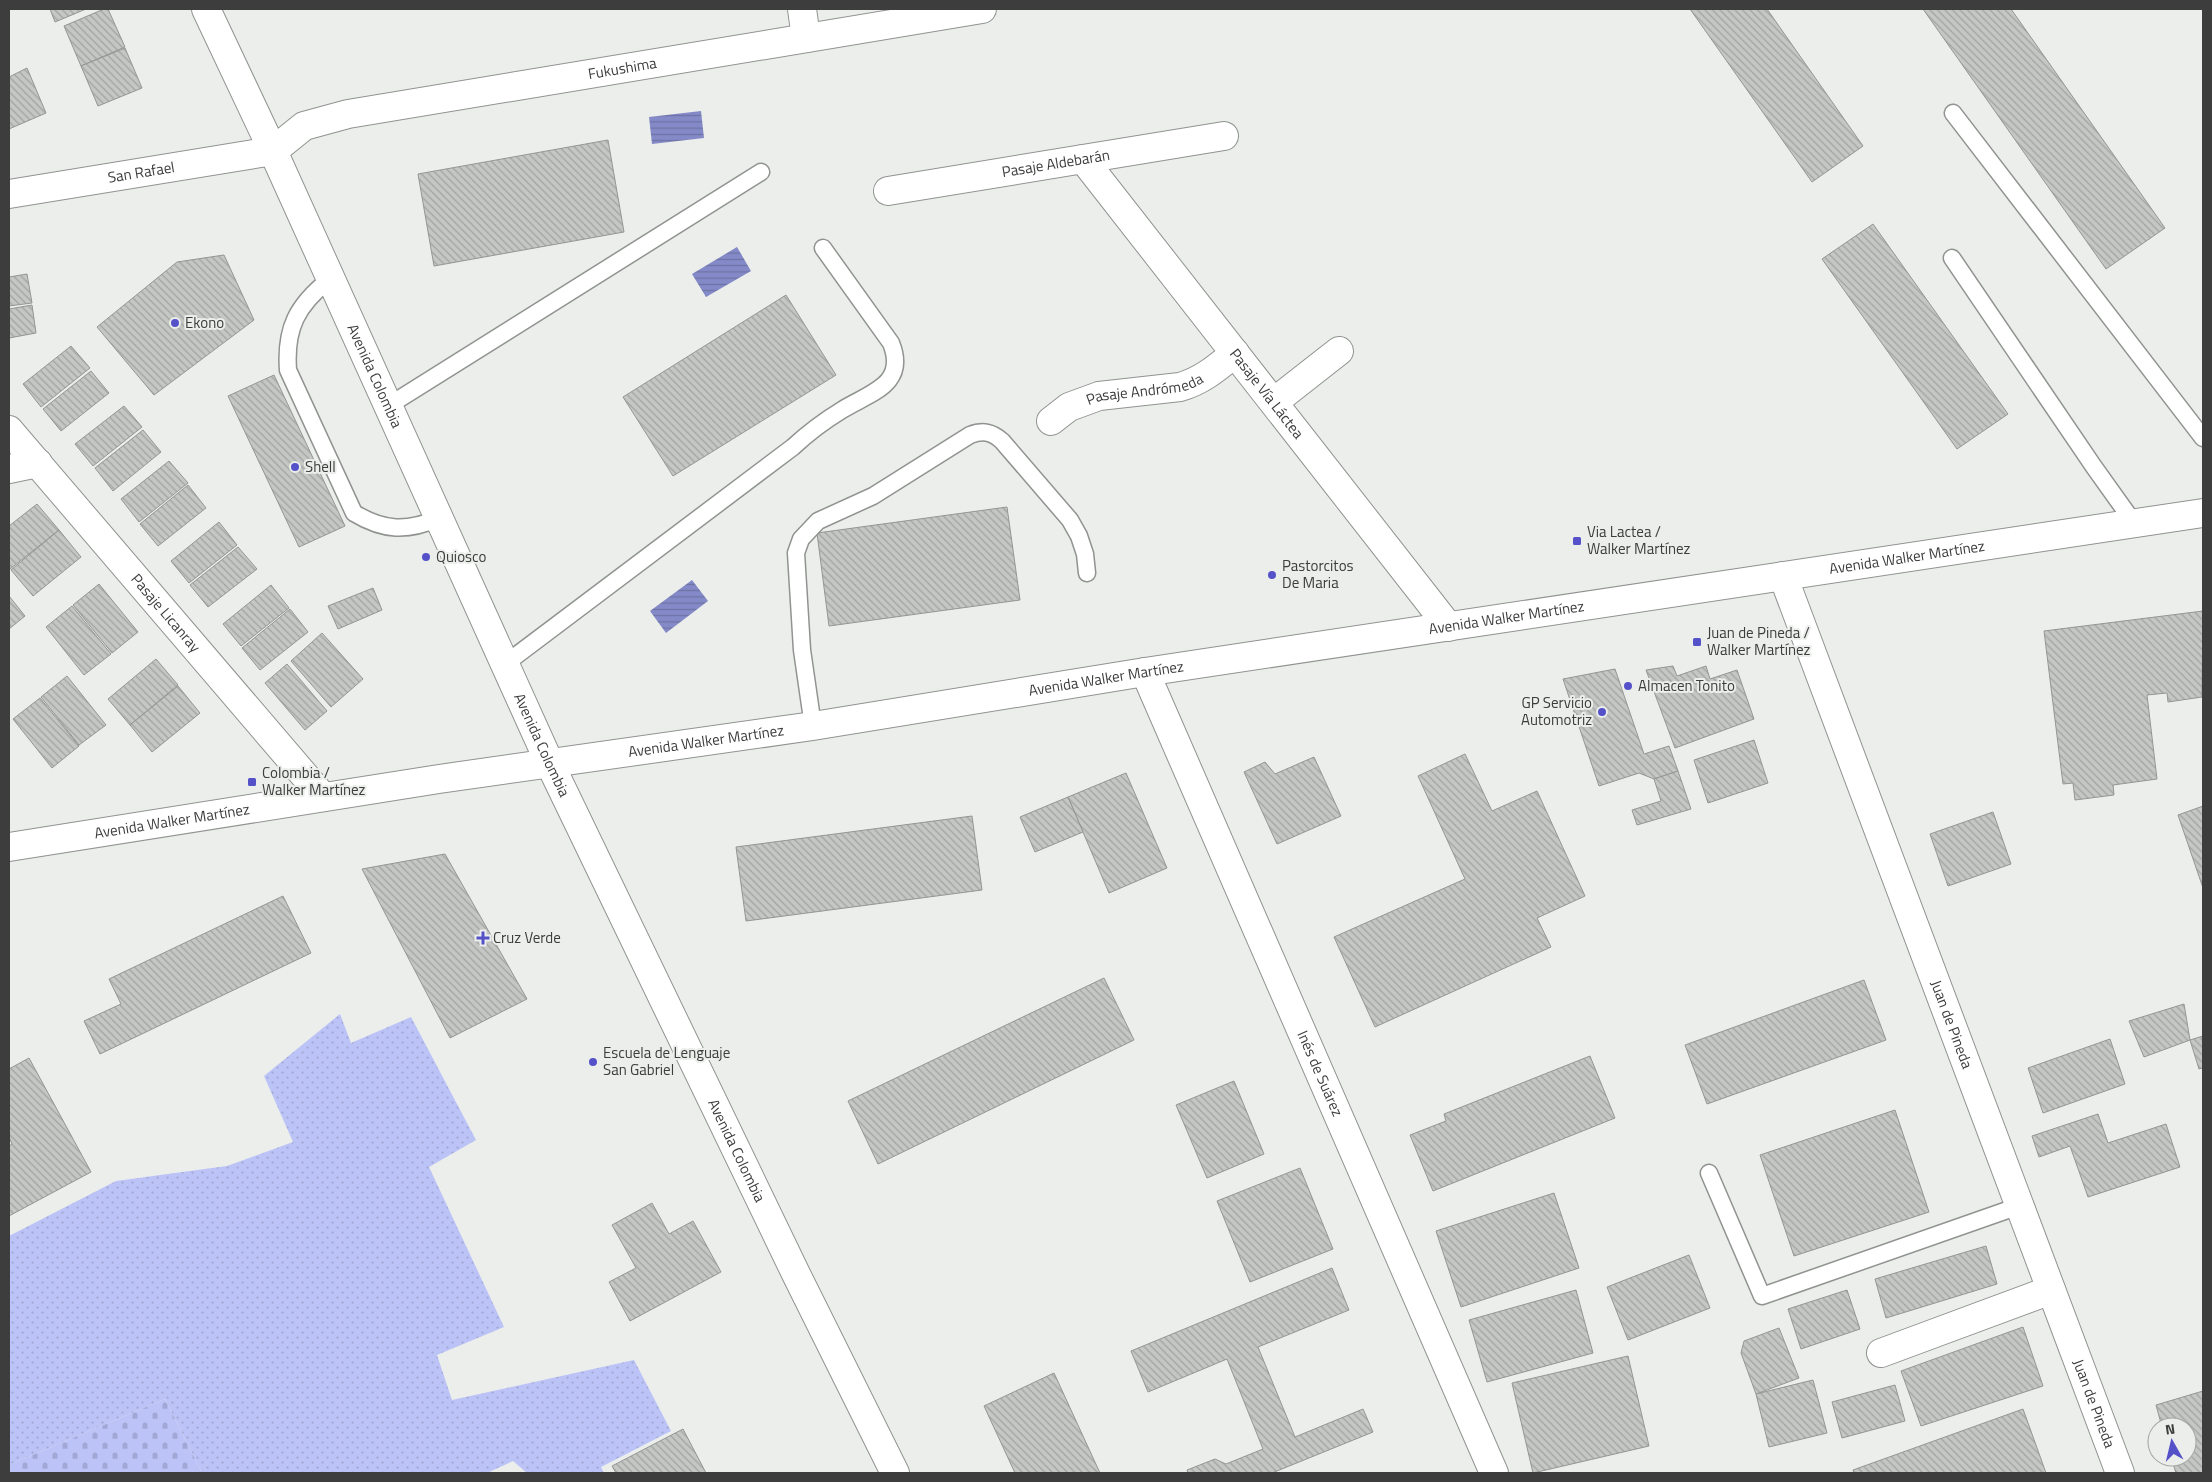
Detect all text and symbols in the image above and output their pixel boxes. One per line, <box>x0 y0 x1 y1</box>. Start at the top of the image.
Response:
street label: Fukushima <box>586 51 659 85</box>
street label: Pasaje Aldebarán <box>1000 143 1111 183</box>
street label: San Rafael <box>106 155 176 189</box>
place label: Ekono <box>185 311 224 334</box>
marker: Ekono <box>169 317 181 329</box>
street label: Avenida Colombia <box>342 320 409 432</box>
street label: Pasaje Vía Láctea <box>1224 343 1310 444</box>
street label: Pasaje Andrómeda <box>1083 367 1208 411</box>
place label: Shell <box>305 455 336 478</box>
marker: Shell <box>289 461 301 473</box>
place label: Via Lactea / Walker Martínez <box>1587 520 1691 560</box>
street label: Avenida Walker Martínez <box>1828 534 1986 580</box>
marker: Via Lactea / Walker Martínez <box>1571 535 1583 547</box>
place label: Quiosco <box>436 545 486 568</box>
marker: Quiosco <box>420 551 432 563</box>
place label: Pastorcitos De Maria <box>1282 554 1354 594</box>
street label: Pasaje Licanray <box>126 568 207 657</box>
marker: Pastorcitos De Maria <box>1266 569 1278 581</box>
street label: Avenida Walker Martínez <box>1427 594 1586 640</box>
place label: Juan de Pineda / Walker Martínez <box>1707 621 1811 661</box>
marker: Juan de Pineda / Walker Martínez <box>1691 636 1703 648</box>
street label: Avenida Walker Martínez <box>1027 654 1185 702</box>
place label: Almacen Tonito <box>1638 674 1735 697</box>
marker: Almacen Tonito <box>1622 680 1634 692</box>
street label: Avenida Colombia <box>508 689 576 801</box>
place label: GP Servicio Automotriz <box>1521 691 1592 731</box>
marker: GP Servicio Automotriz <box>1596 706 1608 718</box>
street label: Avenida Walker Martínez <box>627 718 785 763</box>
place label: Colombia / Walker Martínez <box>262 761 366 801</box>
marker: Colombia / Walker Martínez <box>246 776 258 788</box>
street label: Avenida Walker Martínez <box>93 797 251 844</box>
place label: Cruz Verde <box>493 926 561 949</box>
marker: Cruz Verde <box>477 932 489 944</box>
street label: Juan de Pineda <box>1925 976 1979 1072</box>
street label: Inés de Suárez <box>1292 1027 1349 1120</box>
place label: Escuela de Lenguaje San Gabriel <box>603 1041 730 1081</box>
marker: Escuela de Lenguaje San Gabriel <box>587 1056 599 1068</box>
street label: Avenida Colombia <box>702 1095 772 1206</box>
street label: Juan de Pineda <box>2067 1356 2122 1452</box>
north arrow <box>2147 1417 2197 1467</box>
text: N <box>2164 1418 2176 1440</box>

